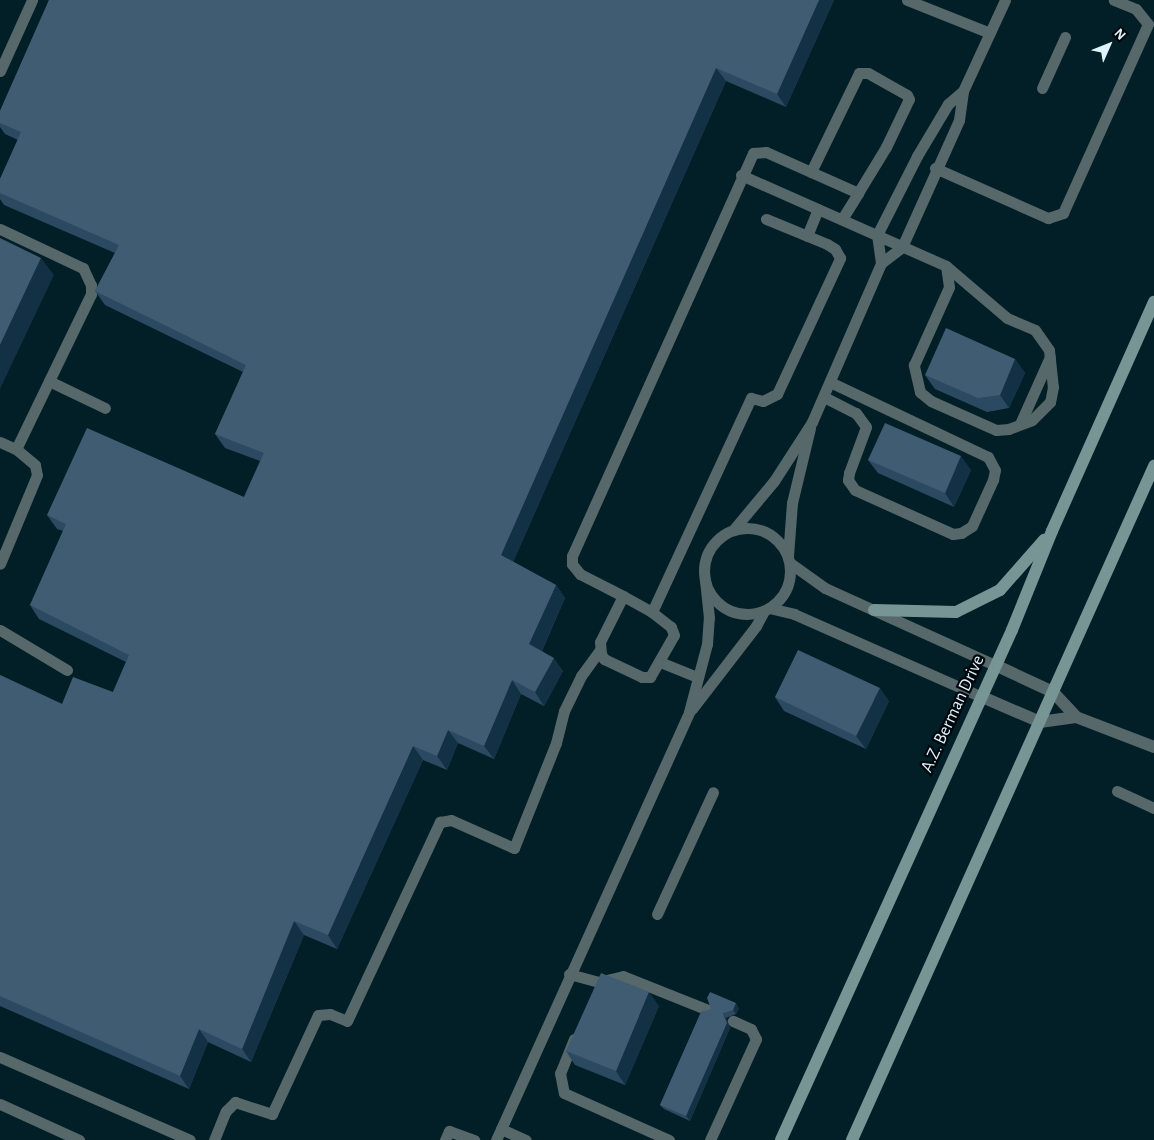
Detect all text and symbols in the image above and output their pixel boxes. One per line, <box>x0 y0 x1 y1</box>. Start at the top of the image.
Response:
north arrow <box>1084 20 1134 70</box>
text: N <box>1111 26 1128 43</box>
street label: A.Z. Berman Drive <box>916 652 990 776</box>

